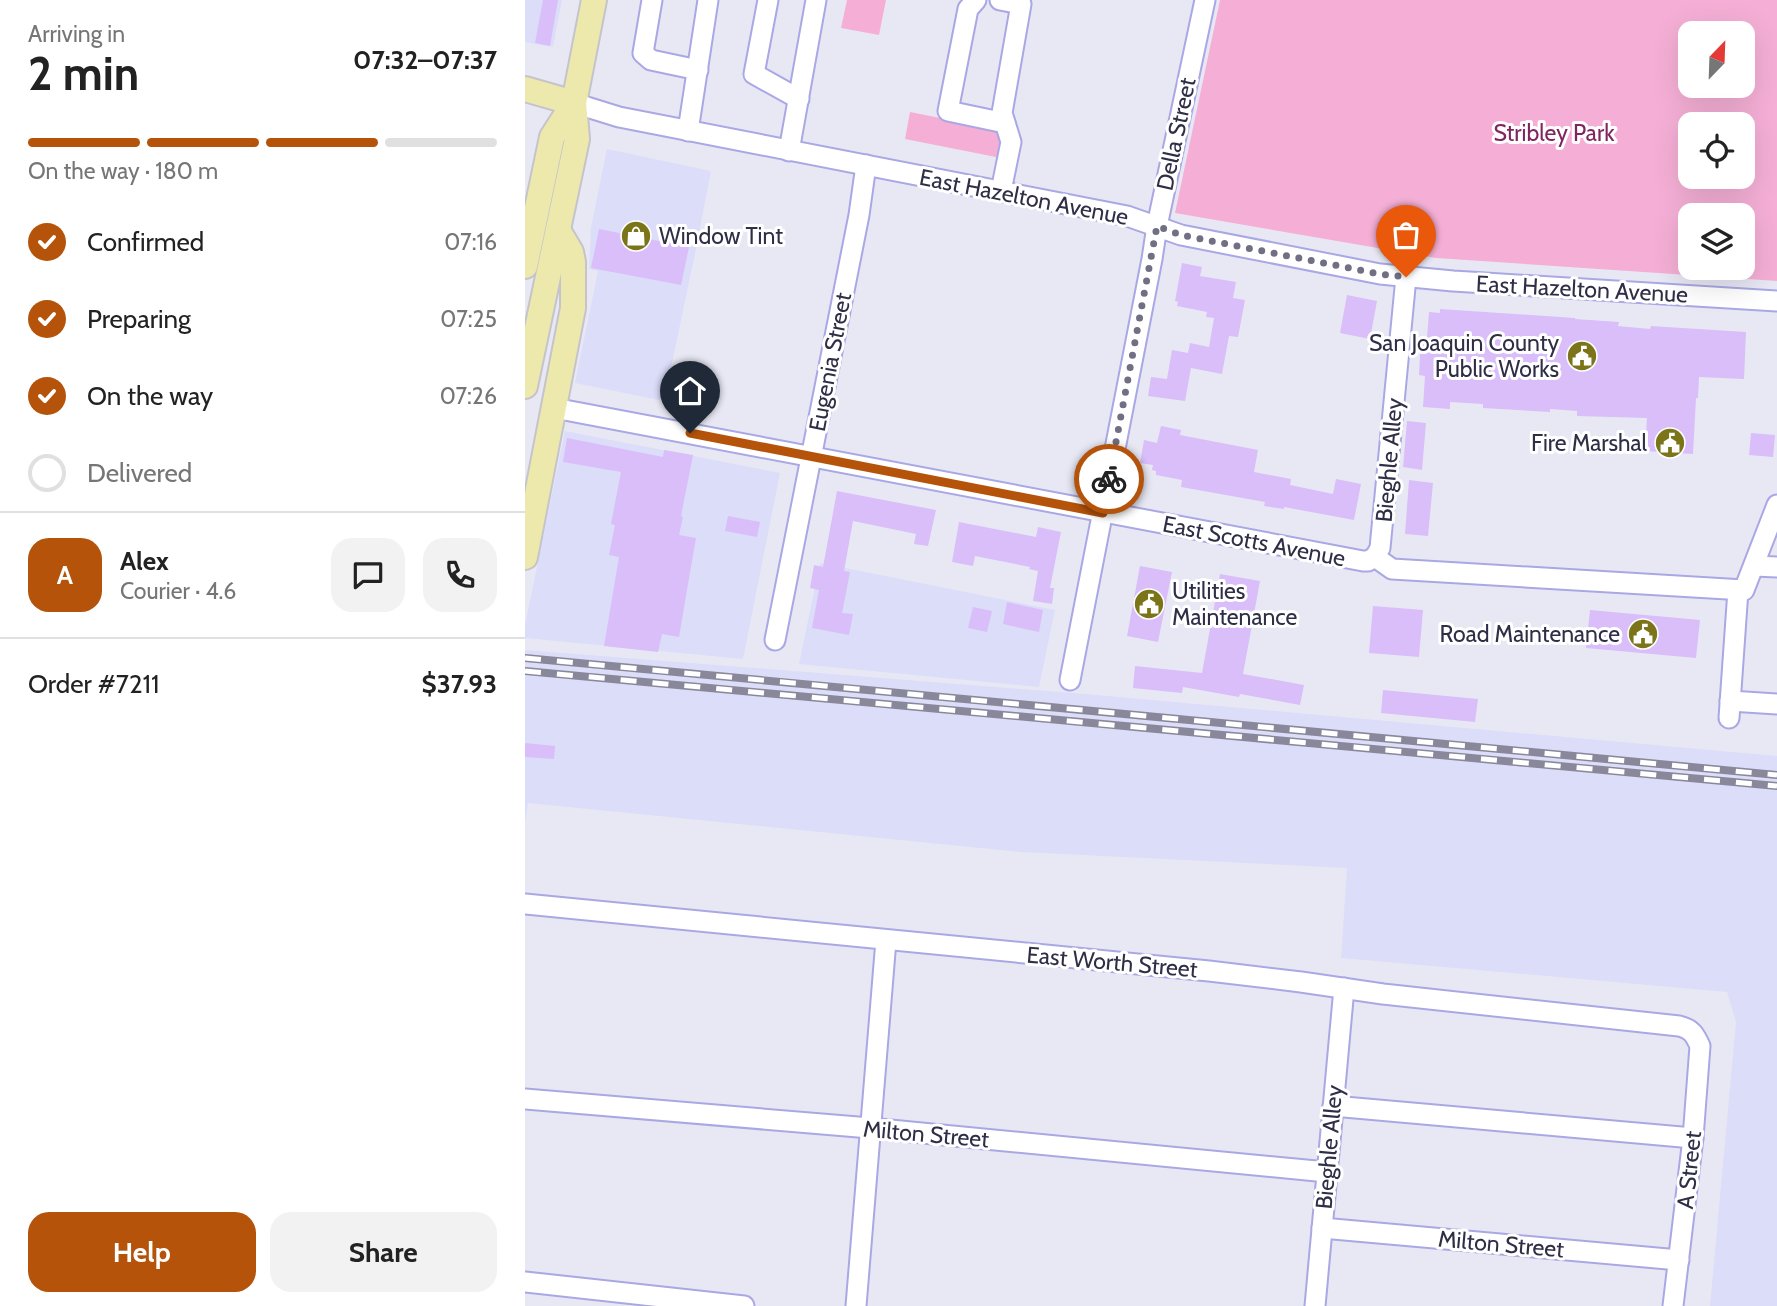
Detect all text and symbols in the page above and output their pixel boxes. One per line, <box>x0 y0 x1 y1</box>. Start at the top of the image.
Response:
text: Arriving in <box>28 20 125 48</box>
north arrow <box>1678 21 1755 98</box>
map controls <box>1678 21 1755 280</box>
text: 07:32–07:37 <box>353 44 497 76</box>
text: 2 min <box>28 46 139 102</box>
street label: Della Street <box>1150 75 1202 193</box>
button: locate <box>1678 112 1755 189</box>
park label: Stribley Park <box>1494 119 1615 147</box>
text: On the way · 180 m <box>28 157 218 185</box>
street label: East Hazelton Avenue <box>917 163 1131 231</box>
button: layers <box>1678 203 1755 280</box>
pin <box>1376 205 1436 277</box>
icon: bag <box>1387 216 1425 254</box>
shop icon: Window Tint <box>619 219 653 253</box>
place label: Window Tint <box>659 222 783 250</box>
icon: check <box>28 223 66 261</box>
text: Confirmed <box>87 226 204 258</box>
text: 07:16 <box>444 228 497 256</box>
street label: East Hazelton Avenue <box>1475 269 1689 309</box>
street label: Eugenia Street <box>803 290 857 434</box>
icon: check <box>28 300 66 338</box>
text: Preparing <box>87 303 191 335</box>
text: 07:25 <box>440 305 497 333</box>
place label: San Joaquin County Public Works <box>1369 329 1559 383</box>
public building icon: San Joaquin County Public Works <box>1565 339 1599 373</box>
pin <box>660 361 720 433</box>
icon: home <box>671 372 709 410</box>
icon: check <box>28 377 66 415</box>
text: On the way <box>87 380 213 412</box>
text: 07:26 <box>440 382 497 410</box>
street label: Bieghle Alley <box>1370 396 1408 523</box>
public building icon: Fire Marshal <box>1653 426 1687 460</box>
place label: Fire Marshal <box>1531 429 1648 457</box>
courier <box>1074 444 1144 514</box>
text: Delivered <box>87 457 192 489</box>
icon: bike <box>1090 460 1128 498</box>
street label: East Scotts Avenue <box>1160 510 1348 572</box>
button: chat <box>331 538 405 612</box>
button: phone <box>423 538 497 612</box>
text: Alex <box>120 545 169 577</box>
text: A <box>57 559 73 591</box>
text: Courier · 4.6 <box>120 577 236 605</box>
place label: Utilities Maintenance <box>1172 577 1298 631</box>
public building icon: Utilities Maintenance <box>1132 587 1166 621</box>
public building icon: Road Maintenance <box>1626 617 1660 651</box>
place label: Road Maintenance <box>1440 620 1620 648</box>
text: Order #7211 <box>28 668 159 700</box>
text: $37.93 <box>422 668 497 700</box>
street label: East Worth Street <box>1025 941 1199 983</box>
street label: Bieghle Alley <box>1310 1083 1348 1210</box>
street label: Milton Street <box>862 1115 990 1153</box>
street label: A Street <box>1671 1129 1707 1210</box>
button: Help <box>28 1212 256 1292</box>
button: Share <box>270 1212 497 1292</box>
street label: Milton Street <box>1437 1225 1565 1263</box>

